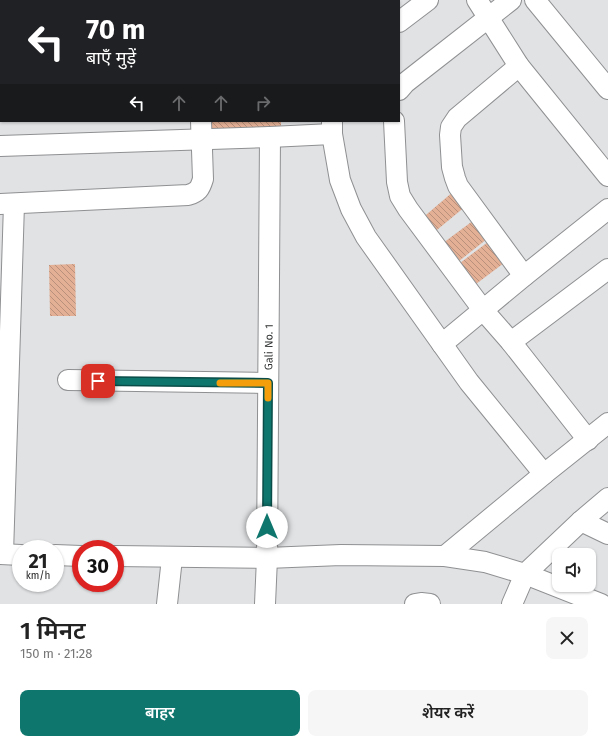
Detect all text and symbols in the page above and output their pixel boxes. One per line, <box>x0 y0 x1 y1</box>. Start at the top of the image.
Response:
text: 70 m <box>86 13 145 46</box>
icon: left <box>20 16 72 68</box>
text: बाएँ मुड़ें <box>86 47 136 69</box>
icon: left <box>126 92 148 114</box>
icon: ahead <box>168 92 190 114</box>
icon: ahead <box>210 92 232 114</box>
icon: right <box>252 92 274 114</box>
street label: Gali No. 1 <box>262 324 276 370</box>
pin <box>81 364 115 398</box>
icon: arrive <box>87 370 109 392</box>
position arrow <box>246 506 288 548</box>
speed limit sign: 30 <box>72 540 124 592</box>
map controls <box>552 548 596 592</box>
button: sound <box>552 548 596 592</box>
text: 21 <box>28 549 48 573</box>
text: km/h <box>26 570 50 582</box>
text: 1 मिनट <box>20 617 86 645</box>
button: close <box>546 617 588 659</box>
text: 150 m · 21:28 <box>20 646 92 661</box>
button: बाहर <box>20 690 300 736</box>
button: शेयर करें <box>308 690 588 736</box>

